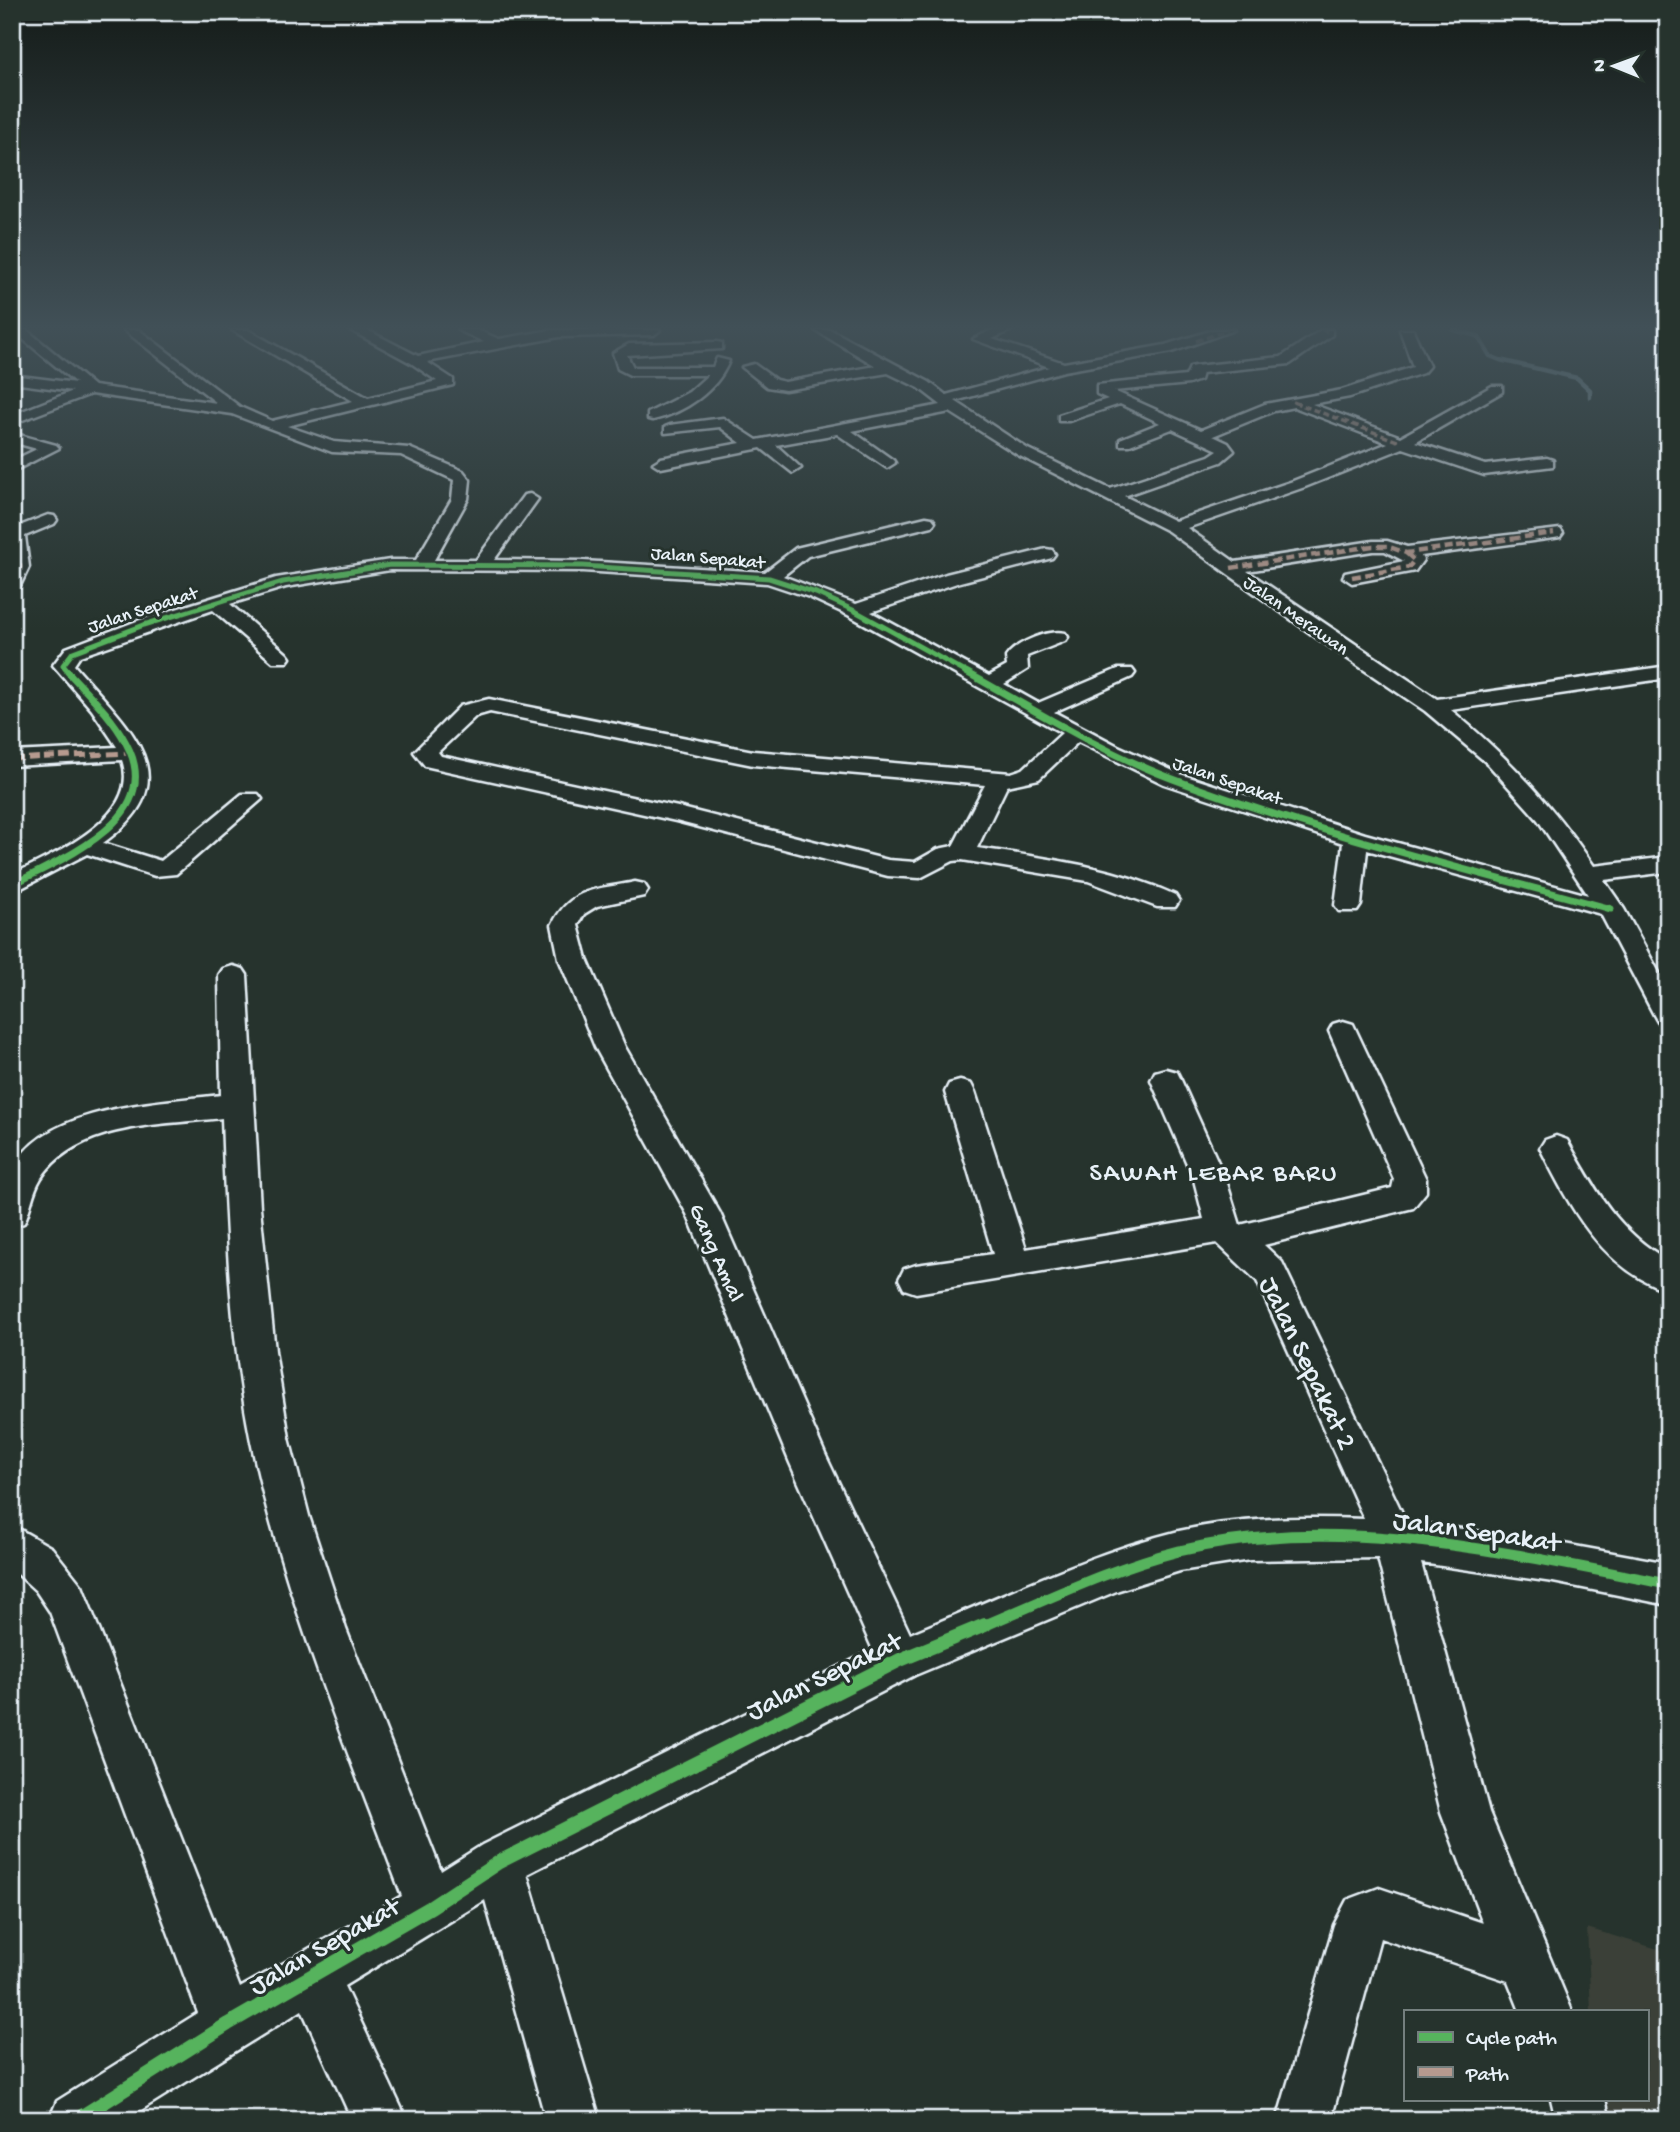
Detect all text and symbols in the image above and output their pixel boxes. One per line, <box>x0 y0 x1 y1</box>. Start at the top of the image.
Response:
north arrow <box>1578 32 1648 102</box>
text: N <box>1589 59 1612 72</box>
street label: Jalan Sepakat <box>650 543 768 576</box>
street label: Jalan Merawan <box>1238 572 1352 662</box>
street label: Jalan Sepakat <box>85 582 203 640</box>
street label: Jalan Sepakat <box>1169 753 1287 812</box>
district label: SAWAH LEBAR BARU <box>1089 1160 1339 1191</box>
street label: Gang Amal <box>681 1200 748 1307</box>
street label: Jalan Sepakat 2 <box>1250 1272 1362 1456</box>
street label: Jalan Sepakat <box>1391 1505 1565 1562</box>
street label: Jalan Sepakat <box>742 1625 910 1730</box>
street label: Jalan Sepakat <box>244 1890 409 2004</box>
legend <box>1404 2010 1648 2100</box>
text: Cycle path <box>1466 2028 1557 2053</box>
text: Path <box>1465 2064 1509 2089</box>

